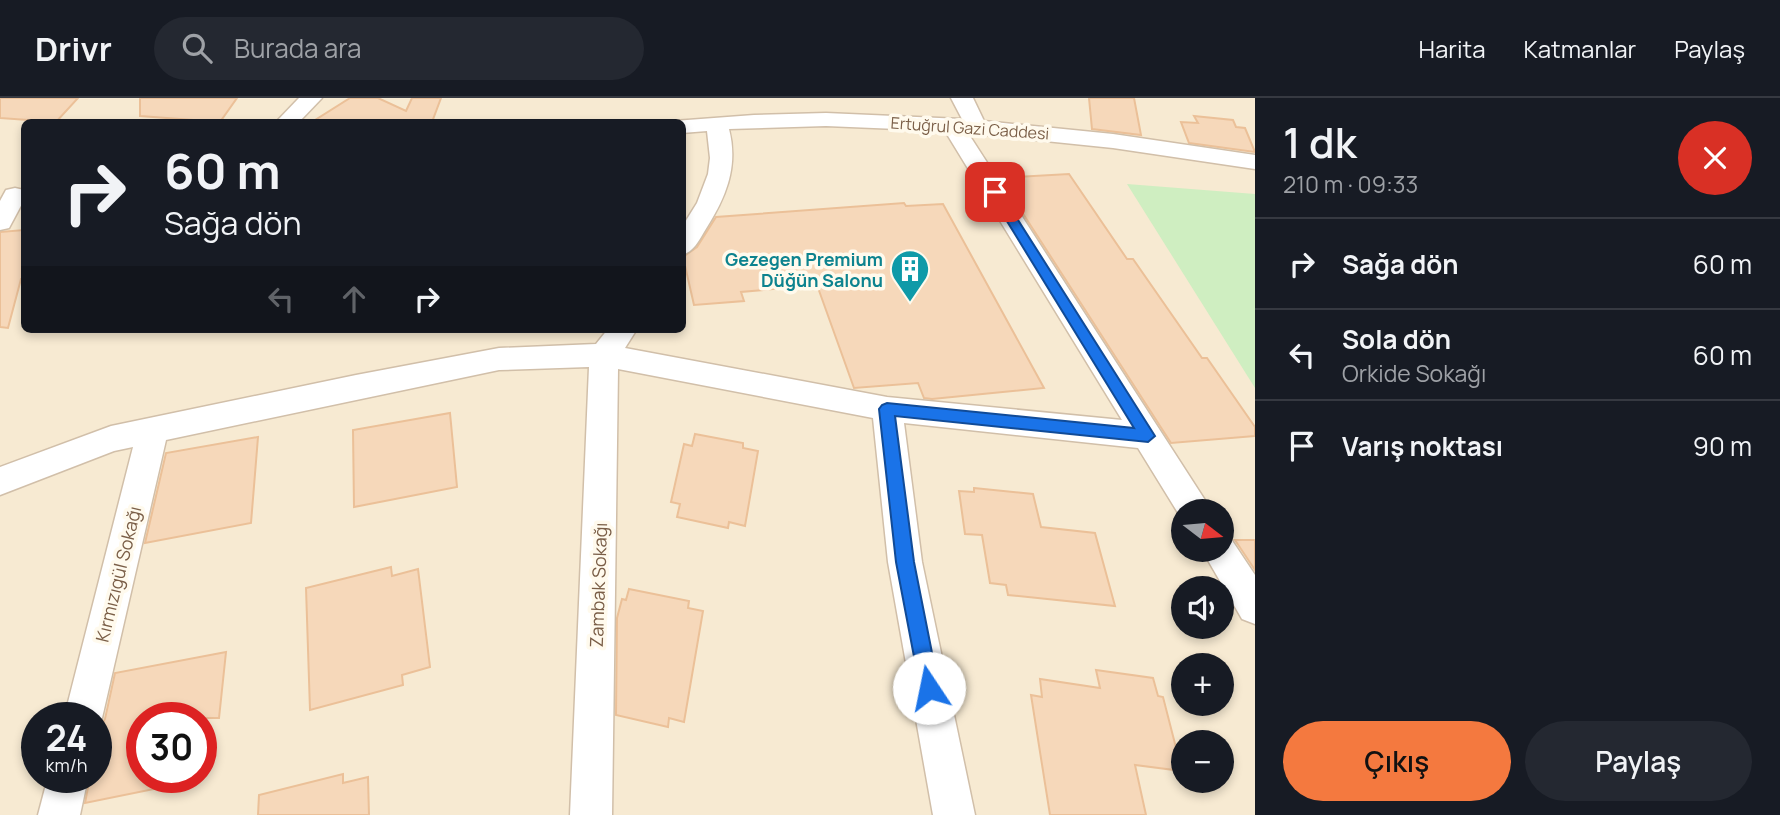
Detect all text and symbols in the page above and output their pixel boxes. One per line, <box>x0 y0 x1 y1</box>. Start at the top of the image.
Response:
search box <box>154 17 644 80</box>
text: Drivr <box>35 26 112 71</box>
icon: search <box>178 29 216 67</box>
text: Burada ara <box>234 30 361 66</box>
text: Harita <box>1419 32 1486 65</box>
text: Katmanlar <box>1524 32 1636 65</box>
text: Paylaş <box>1674 32 1745 65</box>
street label: Ertuğrul Gazi Caddesi <box>890 111 1050 145</box>
text: 1 dk <box>1283 113 1357 171</box>
button: close <box>1678 121 1752 195</box>
text: 60 m <box>164 137 281 204</box>
icon: right <box>49 147 140 238</box>
pin <box>965 162 1025 222</box>
text: 210 m · 09:33 <box>1283 168 1418 200</box>
icon: arrive <box>976 173 1014 211</box>
text: Sağa dön <box>164 201 302 245</box>
icon: right <box>1283 245 1321 283</box>
text: Sağa dön <box>1342 246 1459 282</box>
text: 60 m <box>1693 246 1752 282</box>
place label: Gezegen Premium Düğün Salonu <box>725 247 883 292</box>
building icon: Gezegen Premium Düğün Salonu <box>889 248 931 303</box>
icon: left <box>262 280 300 318</box>
icon: ahead <box>335 280 373 318</box>
icon: right <box>408 280 446 318</box>
text: Sola dön <box>1342 321 1451 357</box>
icon: left <box>1283 336 1321 374</box>
text: 60 m <box>1693 337 1752 373</box>
text: Orkide Sokağı <box>1342 357 1486 389</box>
icon: arrive <box>1283 427 1321 465</box>
text: Varış noktası <box>1342 428 1503 464</box>
text: 90 m <box>1693 428 1752 464</box>
north arrow <box>1171 499 1234 562</box>
map controls <box>1171 499 1234 793</box>
street label: Kırmızıgül Sokağı <box>90 504 146 644</box>
street label: Zambak Sokağı <box>584 522 612 648</box>
button: sound <box>1171 576 1234 639</box>
position arrow <box>892 651 966 725</box>
button: + <box>1171 653 1234 716</box>
speed limit sign: 30 <box>126 702 217 793</box>
text: 24 <box>46 714 87 762</box>
button: Çıkış <box>1283 721 1511 801</box>
button: Paylaş <box>1525 721 1752 801</box>
button: − <box>1171 730 1234 793</box>
text: km/h <box>46 753 87 777</box>

